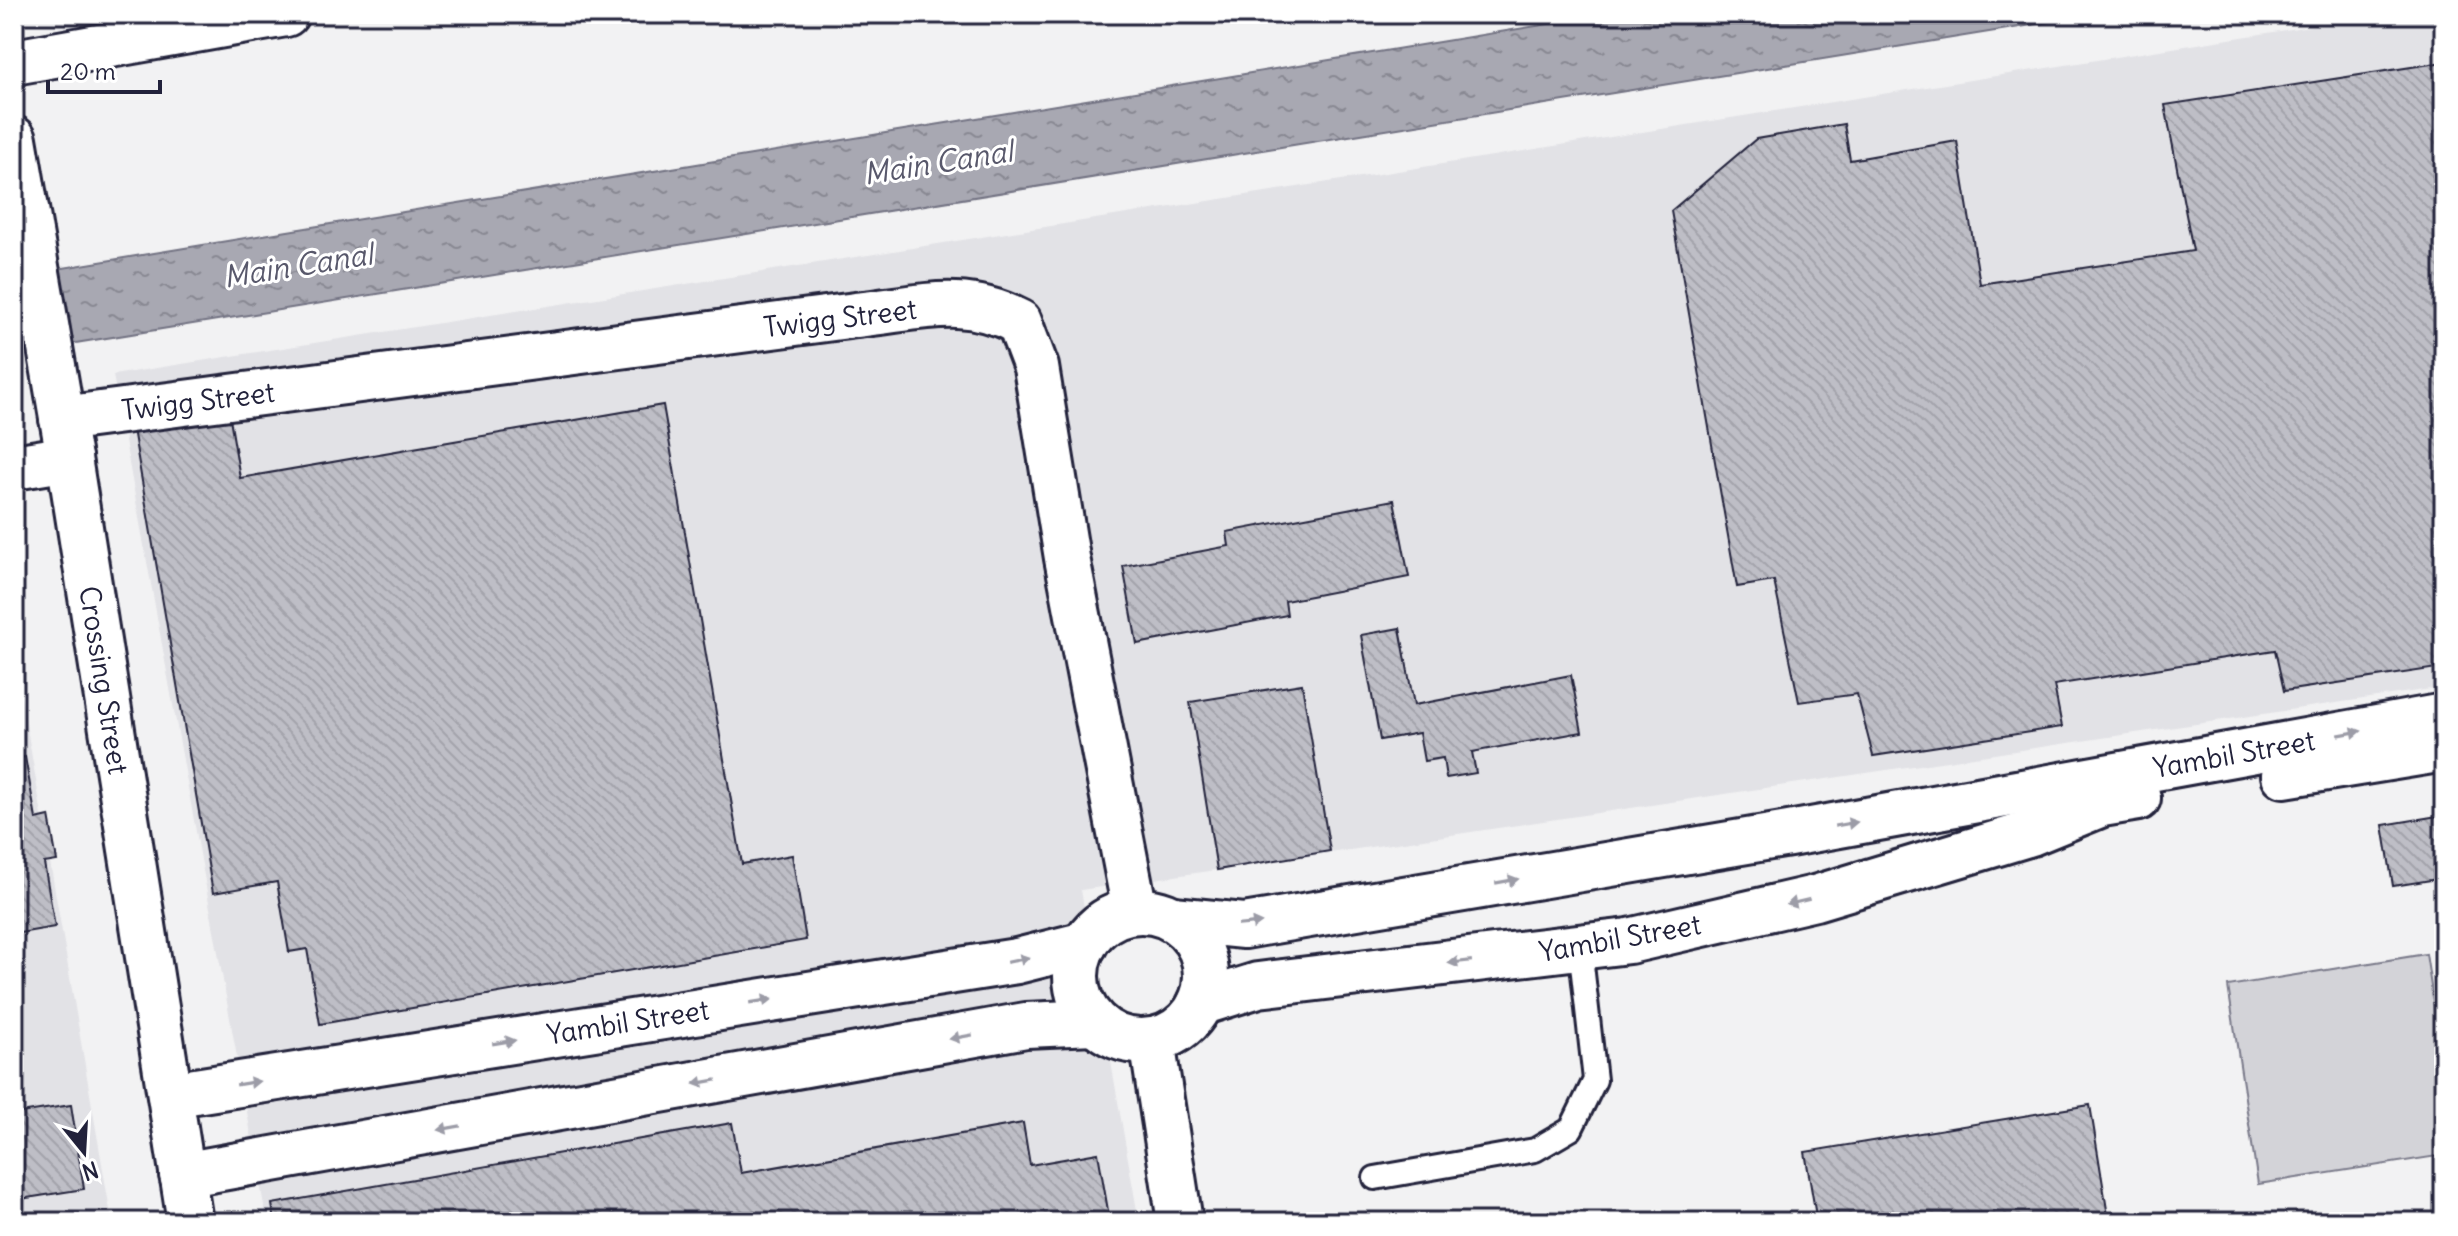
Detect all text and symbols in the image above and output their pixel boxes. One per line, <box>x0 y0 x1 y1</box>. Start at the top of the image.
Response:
scale bar <box>48 44 160 94</box>
text: 20 m <box>60 56 116 86</box>
water label: Main Canal <box>861 131 1019 193</box>
water label: Main Canal <box>221 234 379 296</box>
street label: Twigg Street <box>761 291 919 345</box>
street label: Twigg Street <box>119 374 277 428</box>
street label: Crossing Street <box>71 583 137 777</box>
street label: Yambil Street <box>2150 722 2318 786</box>
one-way arrow <box>2337 726 2362 738</box>
one-way arrow <box>1833 817 1858 829</box>
one-way arrow <box>1494 875 1519 887</box>
one-way arrow <box>1785 896 1810 909</box>
street label: Yambil Street <box>1536 906 1704 970</box>
one-way arrow <box>1238 917 1263 930</box>
one-way arrow <box>1005 953 1030 966</box>
one-way arrow <box>1447 955 1472 968</box>
street label: Yambil Street <box>544 991 712 1053</box>
one-way arrow <box>749 995 774 1007</box>
one-way arrow <box>948 1031 973 1043</box>
one-way arrow <box>492 1035 517 1048</box>
one-way arrow <box>235 1076 260 1089</box>
one-way arrow <box>692 1077 717 1089</box>
north arrow <box>44 1112 124 1192</box>
one-way arrow <box>436 1122 461 1134</box>
text: N <box>79 1155 102 1187</box>

